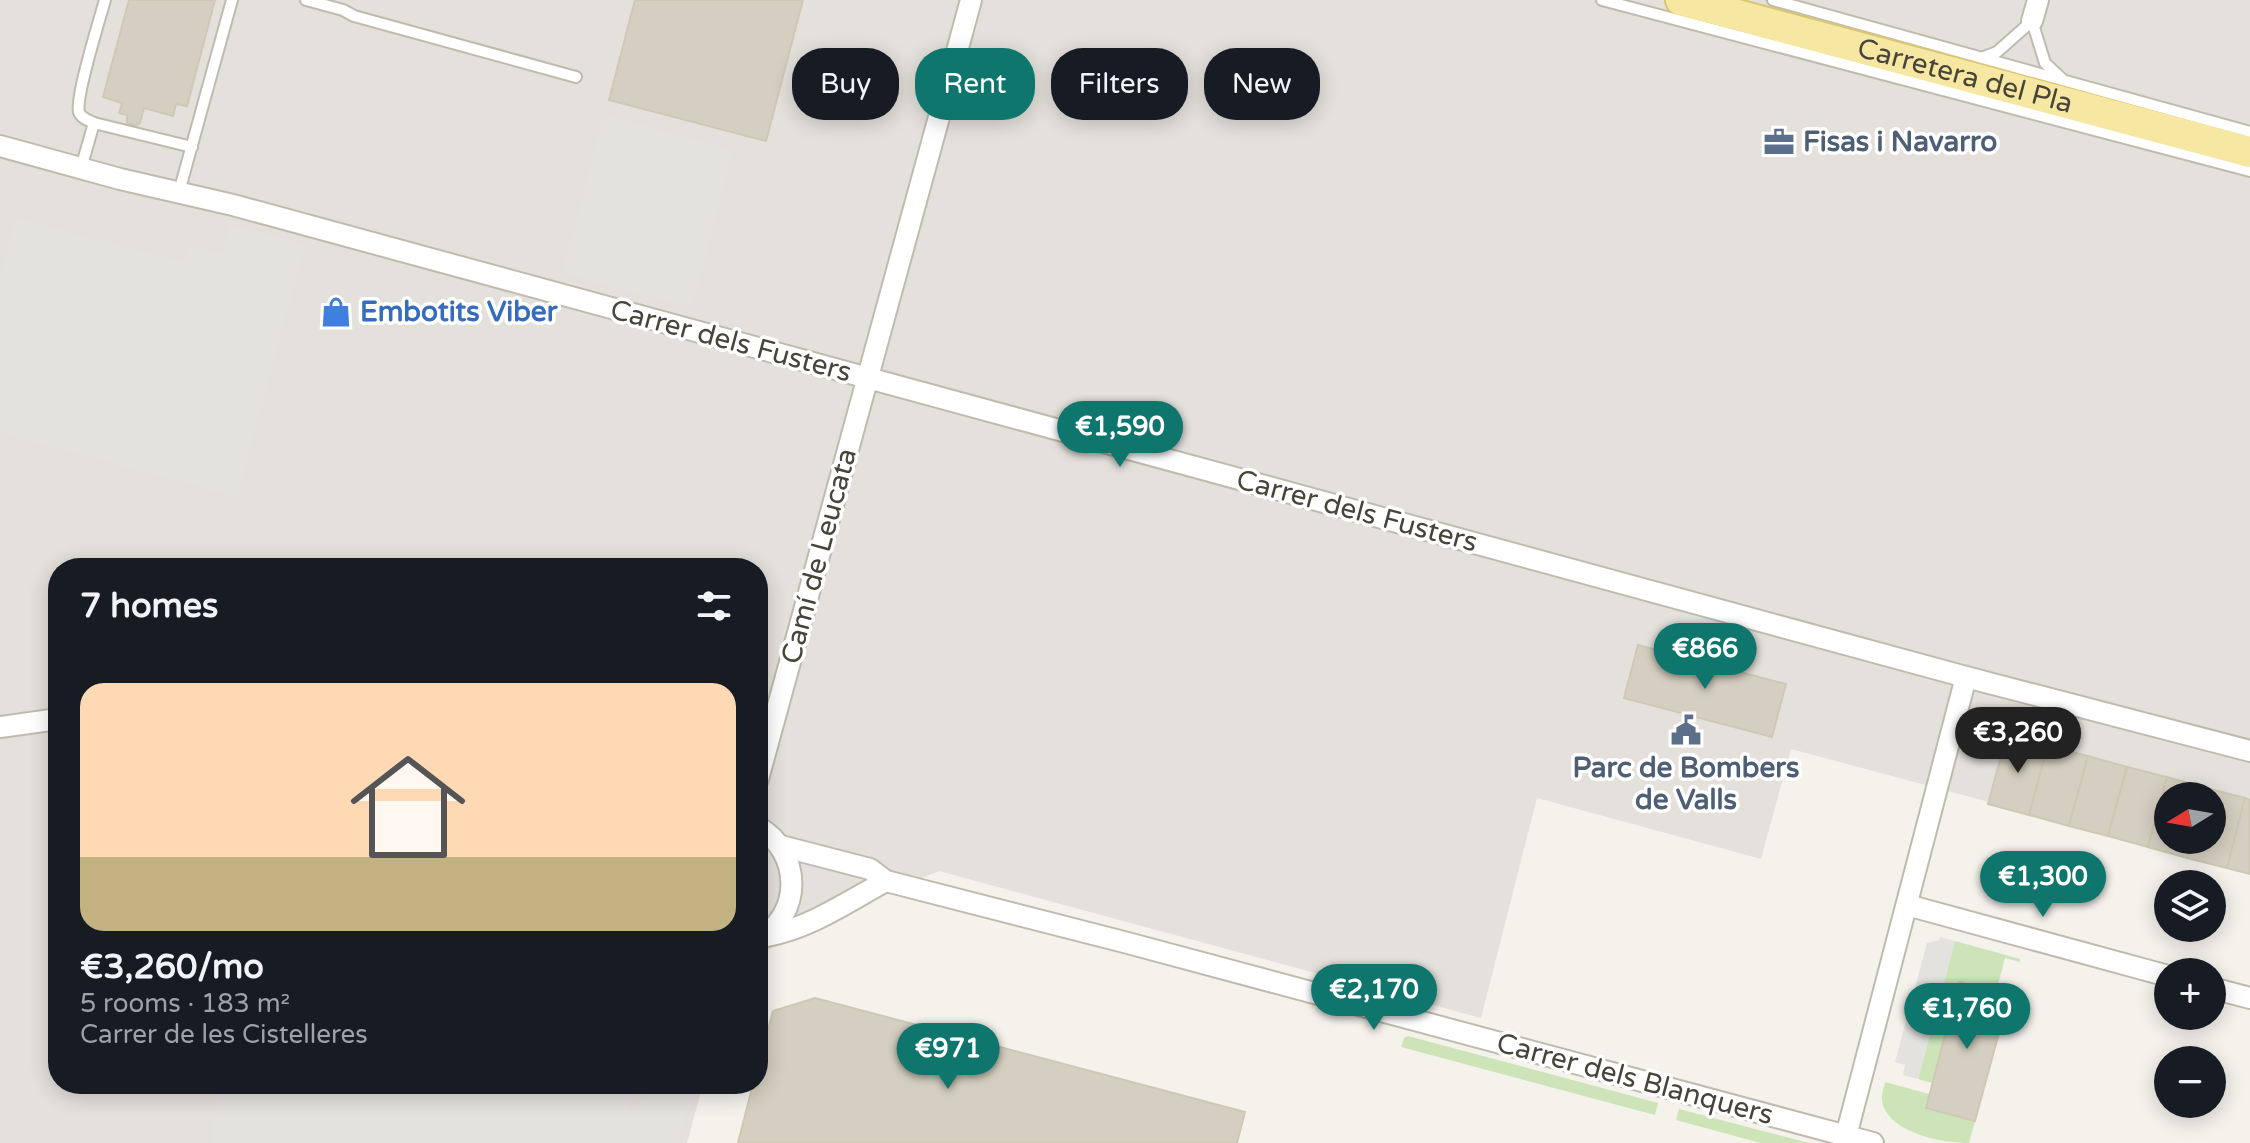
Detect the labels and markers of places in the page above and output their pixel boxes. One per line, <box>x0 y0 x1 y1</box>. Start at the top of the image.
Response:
office icon: Fisas i Navarro <box>1762 125 1796 159</box>
place label: Fisas i Navarro <box>1803 125 1997 159</box>
shop icon: Embotits Viber <box>319 295 353 329</box>
place label: Embotits Viber <box>360 295 559 329</box>
pin: €1,590 <box>1055 401 1185 469</box>
pin: €866 <box>1658 623 1752 691</box>
pin: €3,260 <box>1953 707 2083 775</box>
public building icon: Parc de Bombers de Valls <box>1669 713 1703 747</box>
place label: Parc de Bombers de Valls <box>1573 751 1799 817</box>
pin: €1,300 <box>1978 851 2108 919</box>
pin: €2,170 <box>1309 964 1439 1032</box>
pin: €1,760 <box>1902 983 2032 1051</box>
pin: €971 <box>901 1023 995 1091</box>

